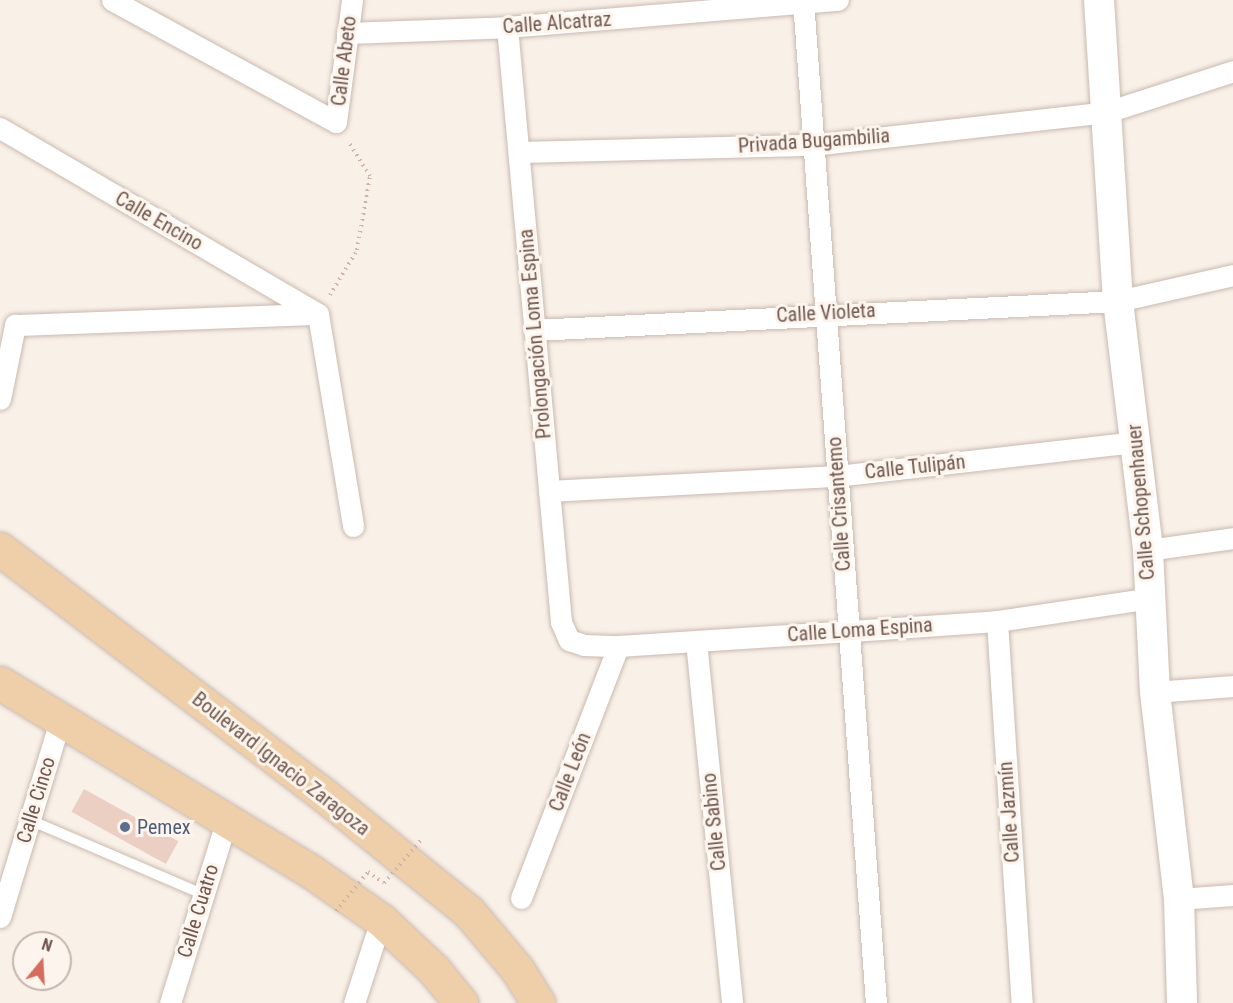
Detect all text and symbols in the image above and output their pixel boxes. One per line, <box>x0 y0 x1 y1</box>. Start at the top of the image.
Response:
street label: Calle Alcatraz <box>502 7 612 39</box>
street label: Calle Abeto <box>327 15 361 107</box>
street label: Privada Bugambilia <box>737 124 891 158</box>
street label: Calle Encino <box>111 186 207 256</box>
street label: Prolongación Loma Espina <box>514 228 556 440</box>
street label: Calle Violeta <box>776 298 876 328</box>
street label: Calle Schopenhauer <box>1122 423 1160 581</box>
street label: Calle Crisantemo <box>822 436 856 572</box>
street label: Calle Tulipán <box>863 450 967 484</box>
street label: Calle Loma Espina <box>787 613 933 647</box>
street label: Boulevard Ignacio Zaragoza <box>187 687 375 841</box>
street label: Calle León <box>544 729 596 815</box>
street label: Calle Cinco <box>12 754 60 846</box>
street label: Calle Jazmín <box>993 761 1025 863</box>
street label: Calle Sabino <box>697 772 731 872</box>
place label: Pemex <box>137 815 191 839</box>
marker: Pemex <box>118 820 132 834</box>
street label: Calle Cuatro <box>172 861 224 961</box>
north arrow <box>12 931 72 991</box>
text: N <box>39 935 55 956</box>

